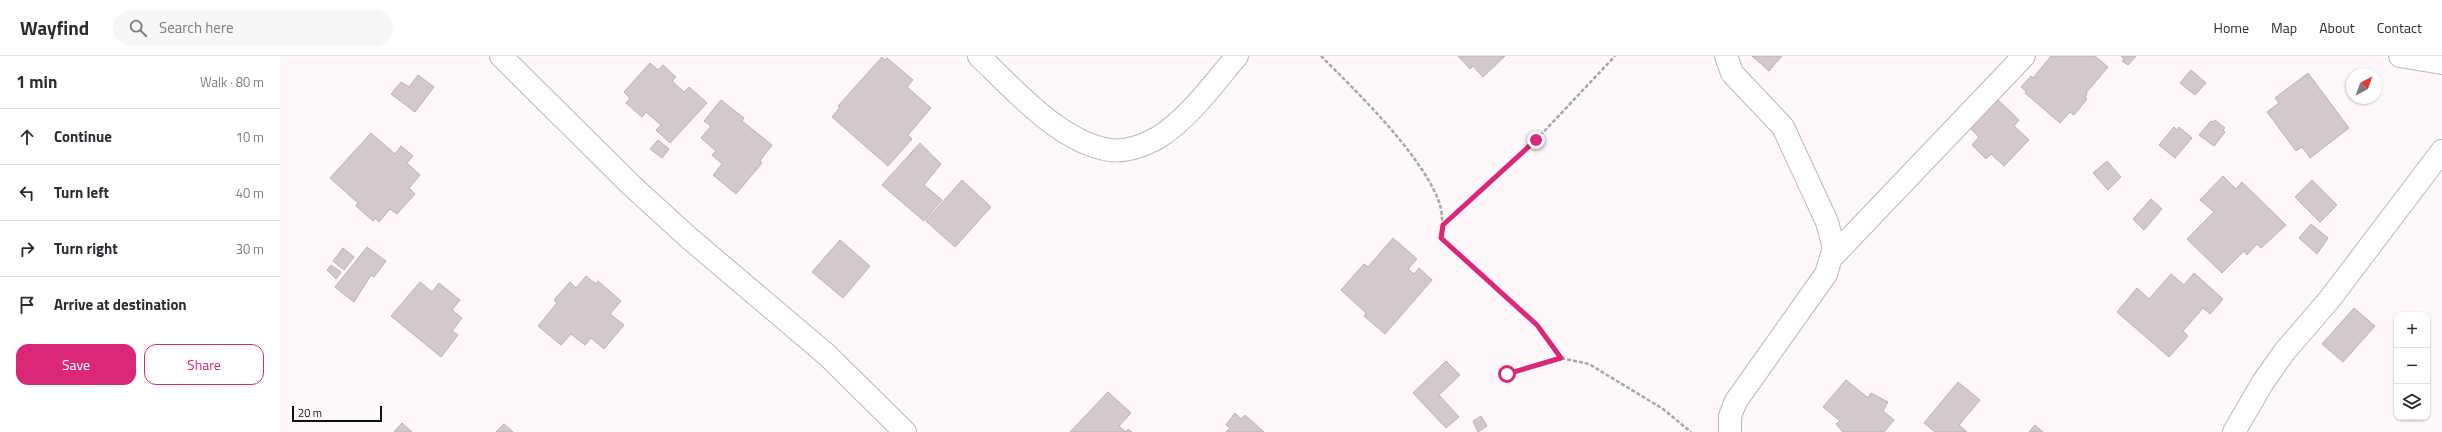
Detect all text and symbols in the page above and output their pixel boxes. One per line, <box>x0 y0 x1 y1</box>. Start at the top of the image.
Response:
search box <box>113 10 393 46</box>
text: Wayfind <box>20 13 89 42</box>
text: Search here <box>159 16 234 39</box>
icon: search <box>127 17 149 39</box>
text: Home <box>2214 17 2249 38</box>
text: Map <box>2271 17 2297 38</box>
text: About <box>2319 17 2355 38</box>
text: Contact <box>2377 17 2422 38</box>
north arrow <box>2346 68 2382 104</box>
text: 1 min <box>16 69 57 95</box>
text: Walk · 80 m <box>200 72 264 92</box>
text: Continue <box>54 125 112 148</box>
icon: ahead <box>16 126 38 148</box>
text: 10 m <box>236 127 264 147</box>
route end <box>1527 131 1545 149</box>
text: Turn left <box>54 181 109 204</box>
icon: left <box>16 182 38 204</box>
text: 40 m <box>236 183 264 203</box>
text: Turn right <box>54 237 118 260</box>
icon: right <box>16 238 38 260</box>
text: 30 m <box>236 239 264 259</box>
text: Arrive at destination <box>54 293 187 316</box>
icon: arrive <box>16 294 38 316</box>
map controls <box>2394 312 2430 420</box>
button: + <box>2394 312 2430 348</box>
button: Save <box>16 344 136 385</box>
button: Share <box>144 344 264 385</box>
button: − <box>2394 348 2430 384</box>
route start <box>1498 365 1516 383</box>
button: layers <box>2394 384 2430 420</box>
scale bar <box>292 404 382 423</box>
text: 20 m <box>298 405 322 421</box>

